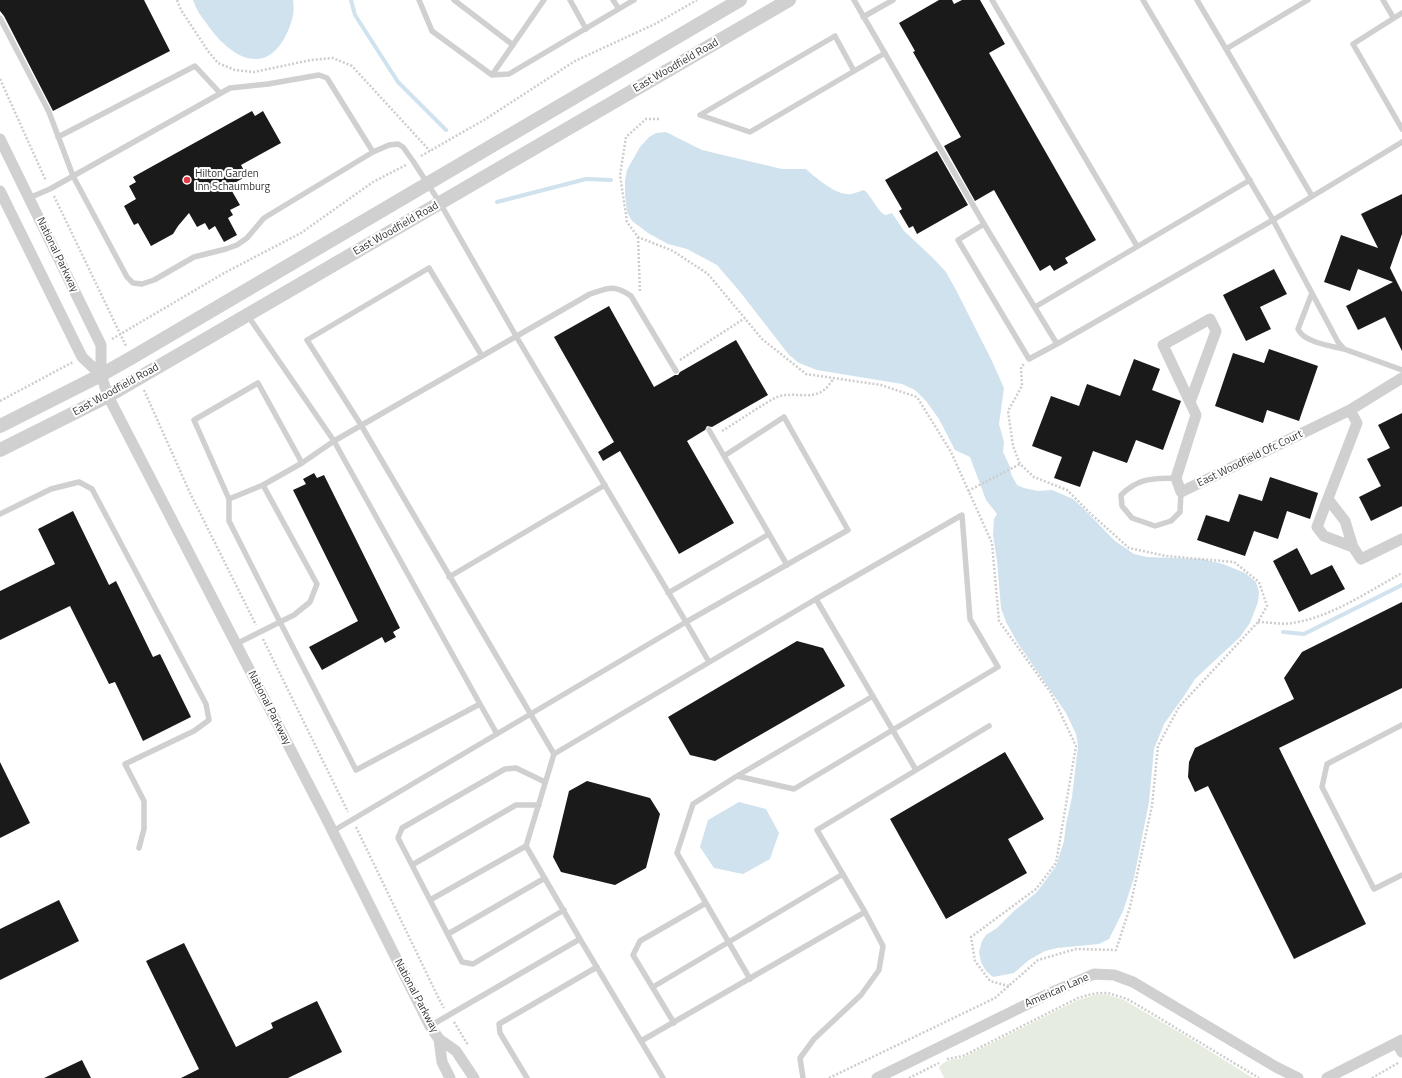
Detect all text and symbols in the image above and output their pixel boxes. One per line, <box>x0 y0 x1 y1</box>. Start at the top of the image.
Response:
street label: East Woodfield Road <box>631 36 721 96</box>
place label: Hilton Garden Inn Schaumburg <box>195 167 270 193</box>
marker: Hilton Garden Inn Schaumburg <box>182 175 192 185</box>
street label: East Woodfield Road <box>351 199 441 259</box>
street label: National Parkway <box>33 215 81 295</box>
street label: East Woodfield Road <box>71 361 161 419</box>
street label: East Woodfield Ofc Court <box>1195 428 1305 490</box>
street label: National Parkway <box>245 669 293 747</box>
street label: National Parkway <box>391 957 441 1035</box>
street label: American Lane <box>1023 971 1091 1011</box>

